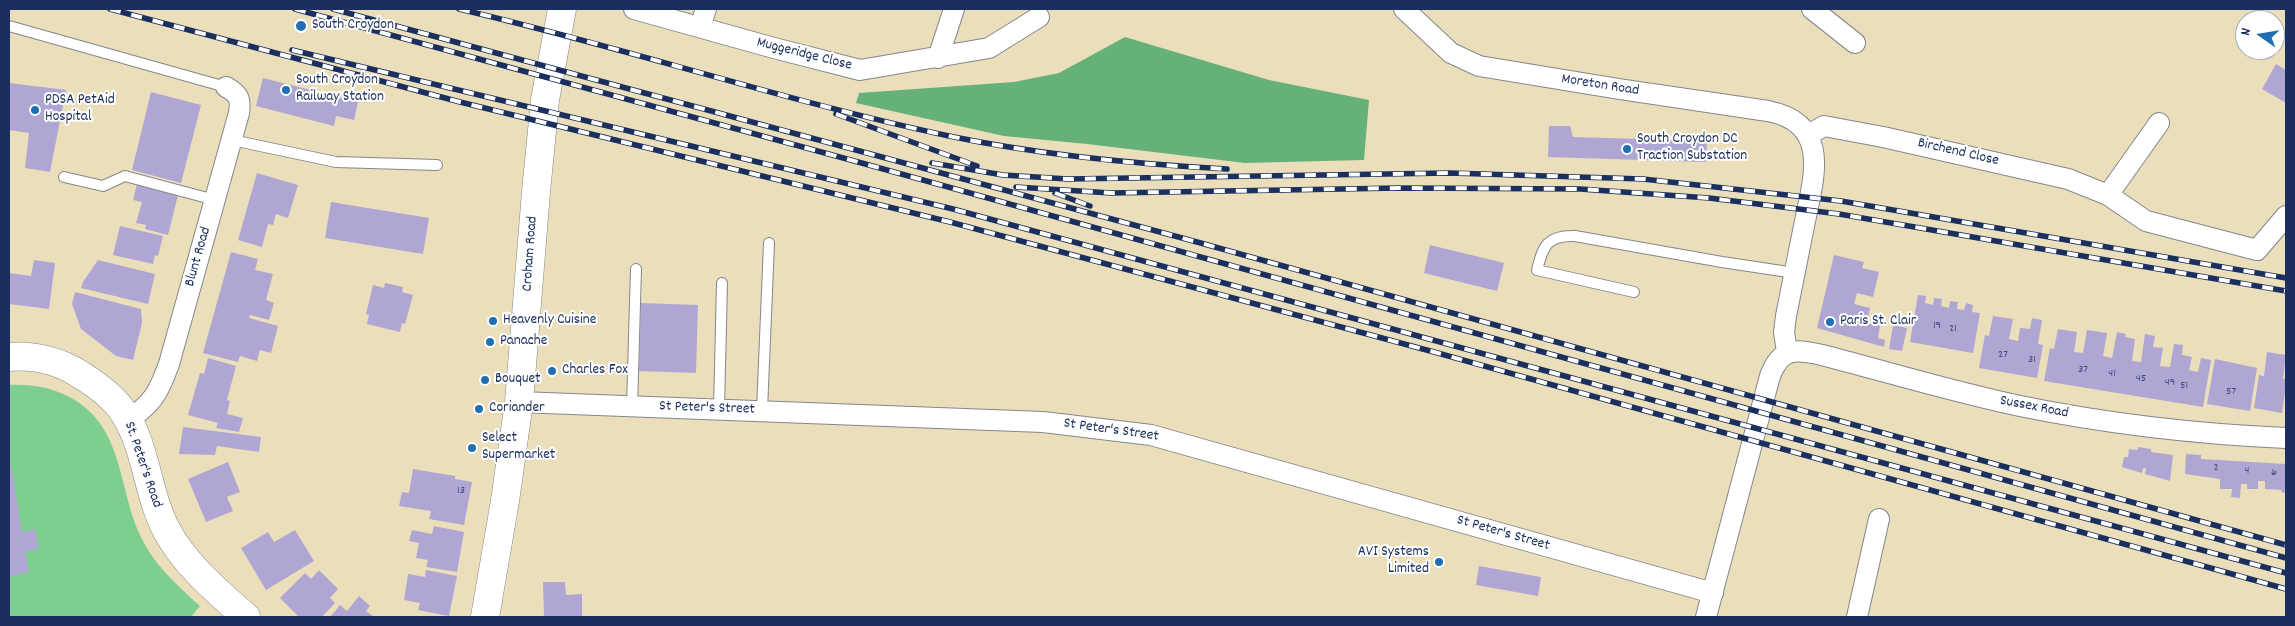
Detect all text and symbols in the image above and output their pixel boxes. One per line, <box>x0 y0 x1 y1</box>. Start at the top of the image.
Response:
north arrow <box>2235 10 2285 60</box>
place label: South Croydon <box>312 17 394 35</box>
marker: South Croydon <box>294 19 308 33</box>
text: N <box>2236 26 2257 37</box>
street label: Muggeridge Close <box>755 34 853 76</box>
street label: Moreton Road <box>1560 71 1640 101</box>
place label: South Croydon Railway Station <box>296 72 384 107</box>
marker: South Croydon Railway Station <box>280 84 292 96</box>
place label: PDSA PetAid Hospital <box>45 92 115 127</box>
marker: PDSA PetAid Hospital <box>29 104 41 116</box>
place label: South Croydon DC Traction Substation <box>1637 131 1747 166</box>
street label: Birchend Close <box>1916 135 2000 171</box>
marker: South Croydon DC Traction Substation <box>1621 143 1633 155</box>
street label: Croham Road <box>519 216 543 292</box>
street label: Blunt Road <box>182 225 216 289</box>
place label: Heavenly Cuisine <box>503 312 596 330</box>
place label: Paris St. Clair <box>1840 313 1916 331</box>
marker: Heavenly Cuisine <box>487 315 499 327</box>
marker: Paris St. Clair <box>1824 316 1836 328</box>
house number: 19 <box>1933 319 1941 333</box>
house number: 21 <box>1949 322 1957 336</box>
place label: Panache <box>500 333 547 351</box>
marker: Panache <box>484 336 496 348</box>
house number: 27 <box>1998 348 2008 362</box>
house number: 31 <box>2028 353 2036 367</box>
place label: Charles Fox <box>562 362 628 380</box>
house number: 37 <box>2078 363 2088 377</box>
marker: Charles Fox <box>546 365 558 377</box>
house number: 41 <box>2108 367 2116 381</box>
place label: Bouquet <box>495 371 541 389</box>
house number: 45 <box>2136 372 2146 386</box>
marker: Bouquet <box>479 374 491 386</box>
house number: 49 <box>2165 376 2175 390</box>
house number: 51 <box>2180 379 2188 393</box>
house number: 57 <box>2226 385 2236 399</box>
street label: Sussex Road <box>1998 393 2070 423</box>
street label: St Peter's Street <box>659 398 755 420</box>
place label: Coriander <box>489 400 545 418</box>
marker: Coriander <box>473 403 485 415</box>
street label: St Peter's Street <box>1062 415 1160 447</box>
street label: St. Peter's Road <box>119 420 165 510</box>
place label: Select Supermarket <box>482 430 555 465</box>
marker: Select Supermarket <box>466 442 478 454</box>
house number: 2 <box>2213 461 2219 475</box>
house number: 4 <box>2245 464 2249 478</box>
house number: 6 <box>2271 466 2277 480</box>
house number: 13 <box>457 484 465 498</box>
street label: St Peter's Street <box>1454 512 1552 556</box>
place label: AVI Systems Limited <box>1358 544 1429 579</box>
marker: AVI Systems Limited <box>1433 556 1445 568</box>

